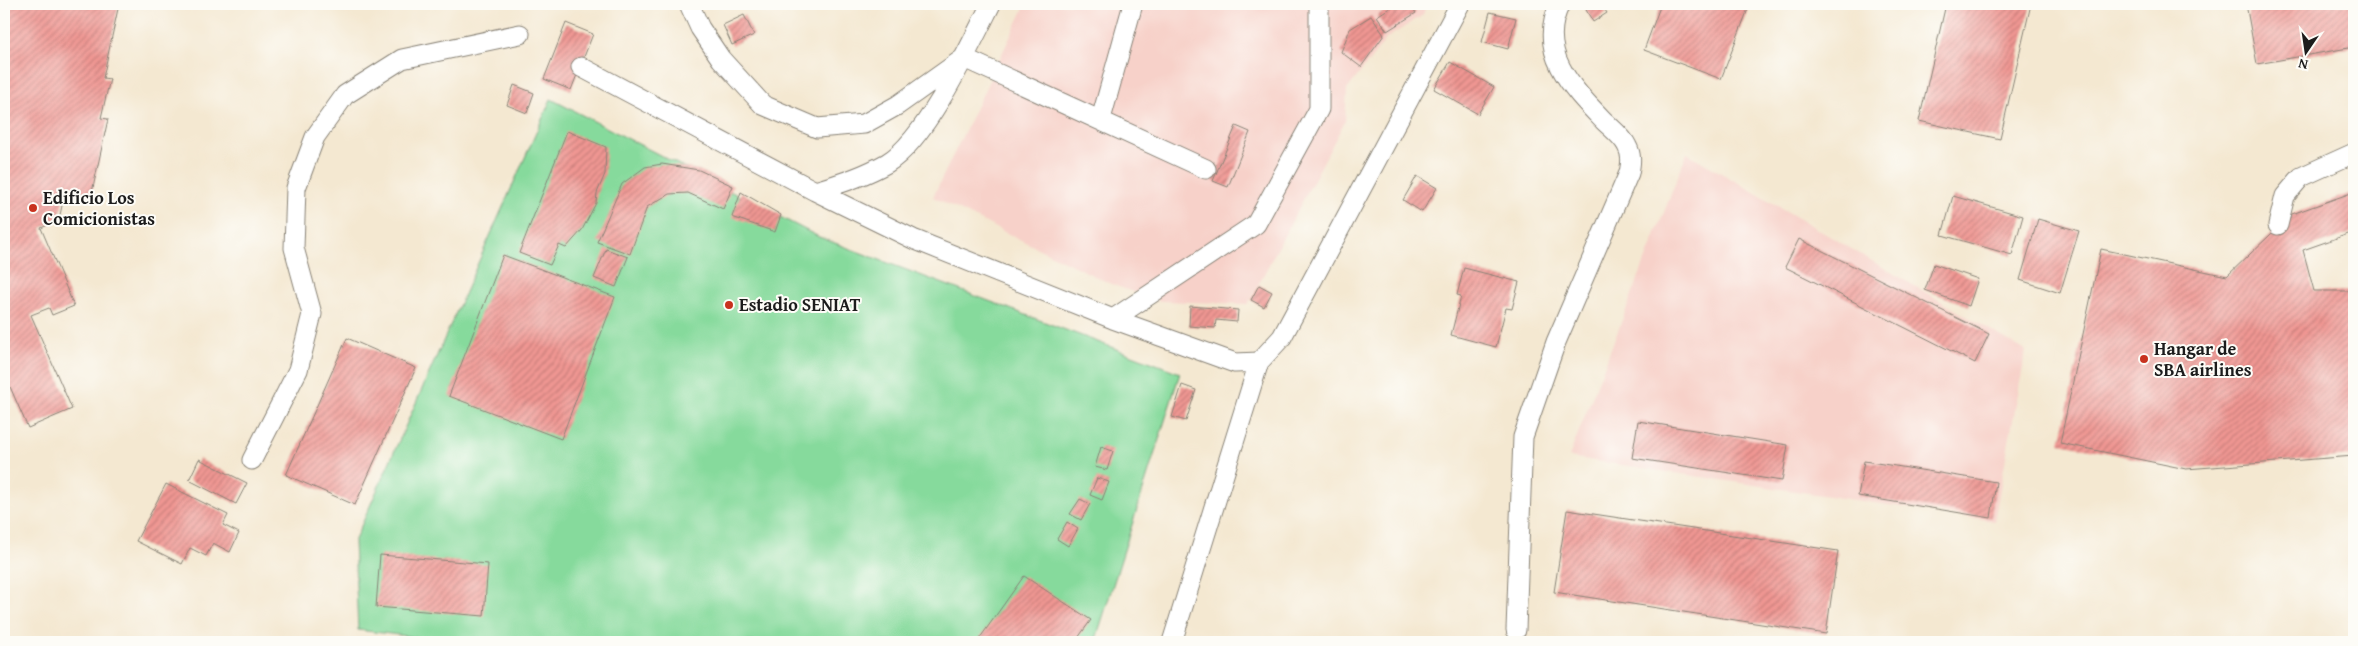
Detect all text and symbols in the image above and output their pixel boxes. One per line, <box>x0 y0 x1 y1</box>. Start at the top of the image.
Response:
north arrow <box>2280 28 2330 78</box>
text: N <box>2296 54 2310 75</box>
place label: Edificio Los Comicionistas <box>43 184 155 232</box>
marker: Edificio Los Comicionistas <box>27 202 39 214</box>
place label: Estadio SENIAT <box>739 291 861 318</box>
marker: Estadio SENIAT <box>723 299 735 311</box>
place label: Hangar de SBA airlines <box>2154 335 2252 383</box>
marker: Hangar de SBA airlines <box>2138 353 2150 365</box>

